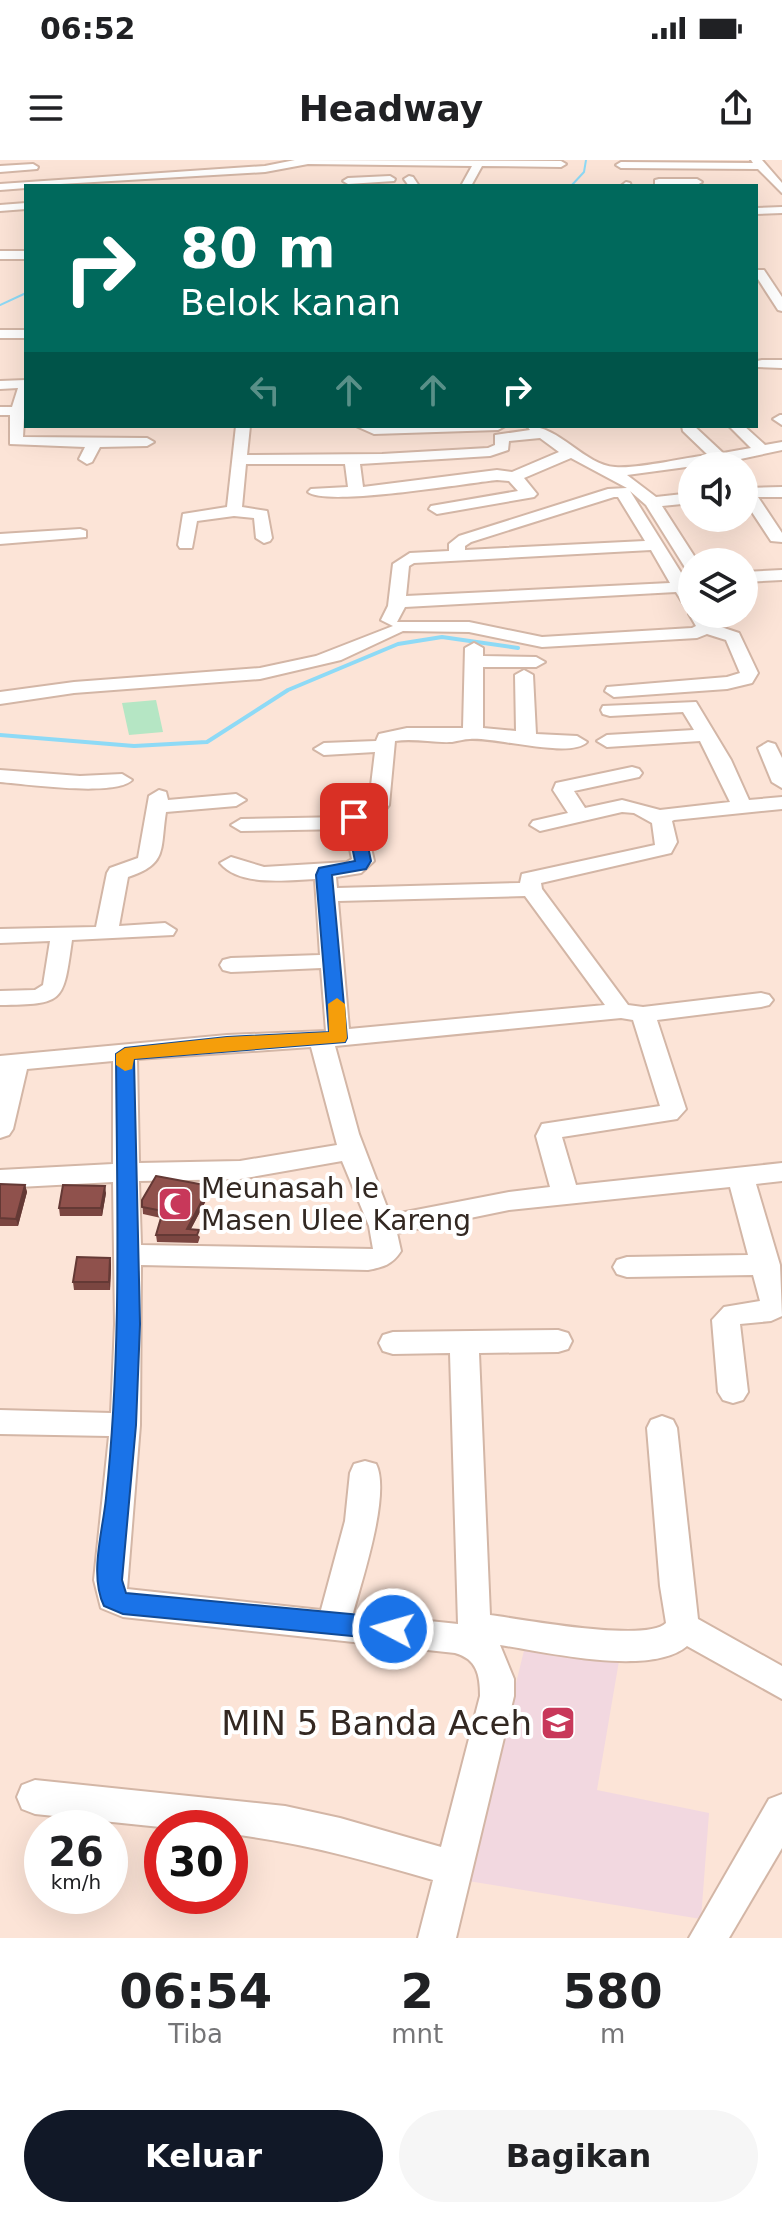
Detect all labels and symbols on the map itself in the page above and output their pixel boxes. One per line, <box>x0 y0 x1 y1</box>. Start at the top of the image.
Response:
pin <box>320 783 388 851</box>
place label: Meunasah Ie Masen Ulee Kareng <box>201 1172 471 1237</box>
mosque icon: Meunasah Ie Masen Ulee Kareng <box>156 1185 194 1223</box>
position arrow <box>351 1587 435 1671</box>
place label: MIN 5 Banda Aceh <box>221 1703 532 1743</box>
school or university icon: MIN 5 Banda Aceh <box>539 1704 577 1742</box>
speed limit sign: 30 <box>144 1810 248 1914</box>

